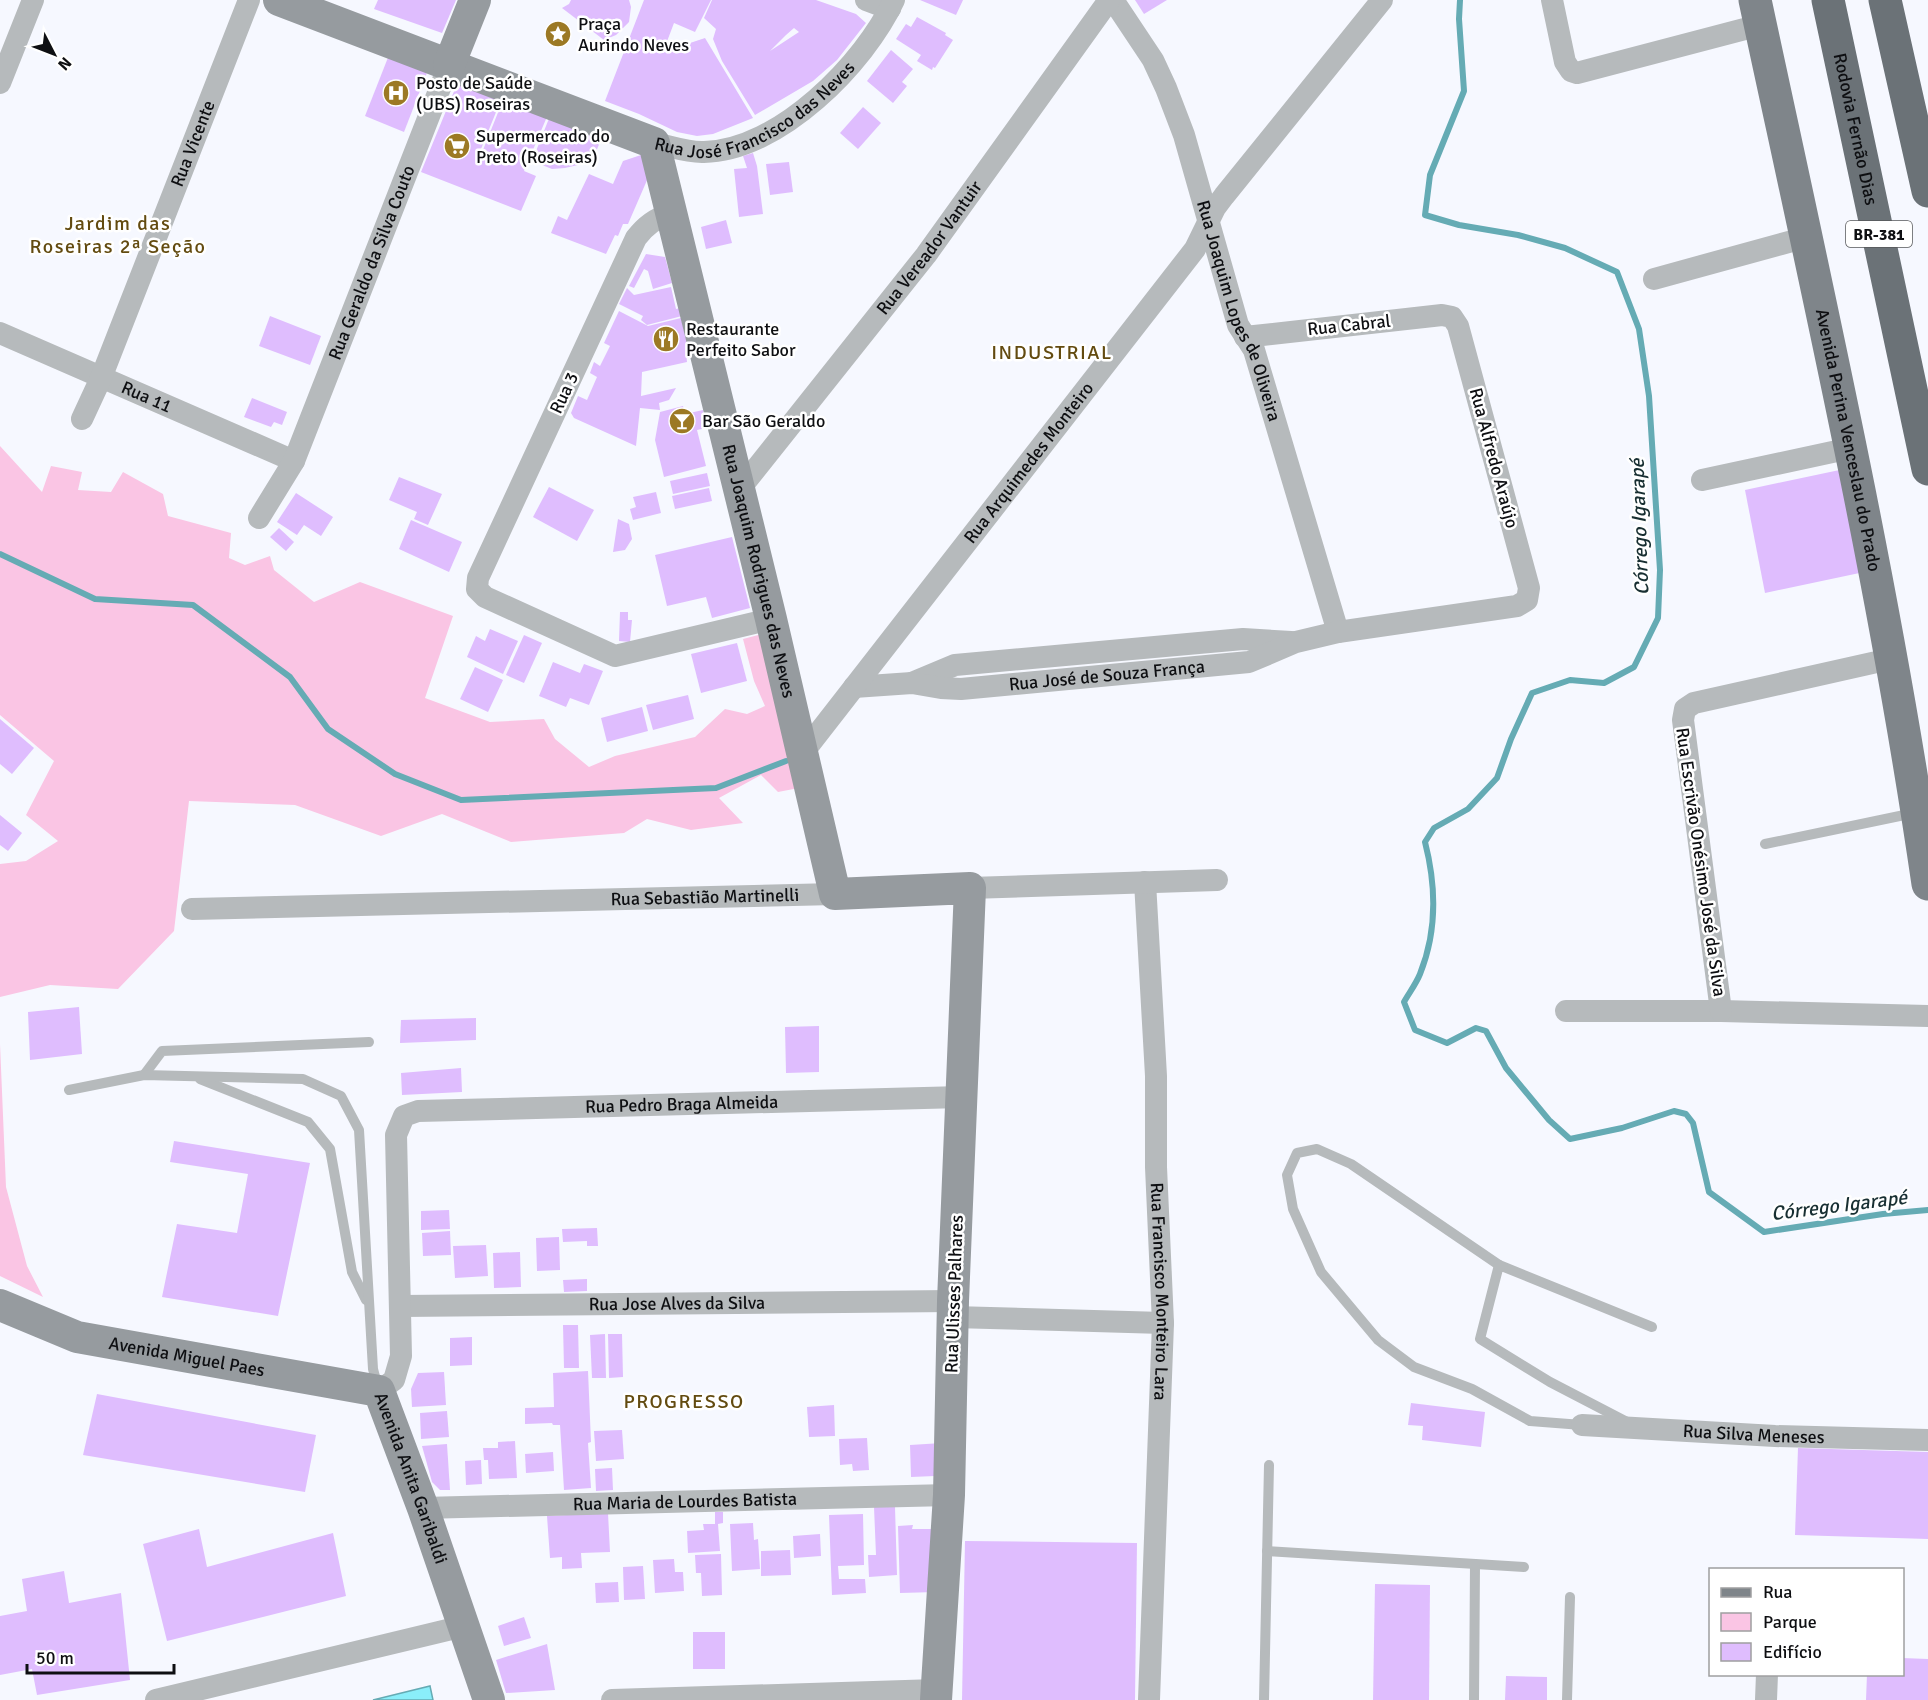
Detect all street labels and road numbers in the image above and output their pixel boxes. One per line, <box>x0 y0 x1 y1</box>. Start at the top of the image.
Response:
street label: Rodovia Fernão Dias <box>1829 51 1882 207</box>
street label: Rua José Francisco das Neves <box>652 57 860 163</box>
street label: Rua Vicente <box>166 97 220 190</box>
street label: Rua Geraldo da Silva Couto <box>324 162 420 363</box>
street label: Rua Vereador Vantuir <box>872 176 987 319</box>
street label: Rua Joaquim Lopes de Oliveira <box>1192 198 1286 424</box>
road number: BR-381 <box>1846 221 1912 247</box>
street label: Avenida Perina Venceslau do Prado <box>1811 307 1886 574</box>
street label: Rua Cabral <box>1306 310 1392 340</box>
street label: Rua 3 <box>545 369 583 417</box>
street label: Rua 11 <box>118 376 175 418</box>
street label: Rua Arquimedes Monteiro <box>959 378 1098 548</box>
street label: Rua Alfredo Araújo <box>1465 385 1523 531</box>
street label: Rua Joaquim Rodrigues das Neves <box>717 442 800 700</box>
street label: Rua José de Souza França <box>1008 655 1206 695</box>
street label: Rua Escrivão Onésimo José da Silva <box>1671 726 1731 998</box>
street label: Rua Sebastião Martinelli <box>610 884 799 910</box>
street label: Rua Pedro Braga Almeida <box>585 1091 779 1118</box>
street label: Rua Francisco Monteiro Lara <box>1146 1182 1174 1401</box>
street label: Rua Ulisses Palhares <box>940 1214 968 1374</box>
street label: Rua Jose Alves da Silva <box>589 1292 765 1315</box>
street label: Avenida Miguel Paes <box>107 1332 267 1381</box>
street label: Avenida Anita Garibaldi <box>370 1389 452 1567</box>
street label: Rua Silva Meneses <box>1682 1420 1825 1448</box>
street label: Rua Maria de Lourdes Batista <box>573 1488 797 1515</box>

